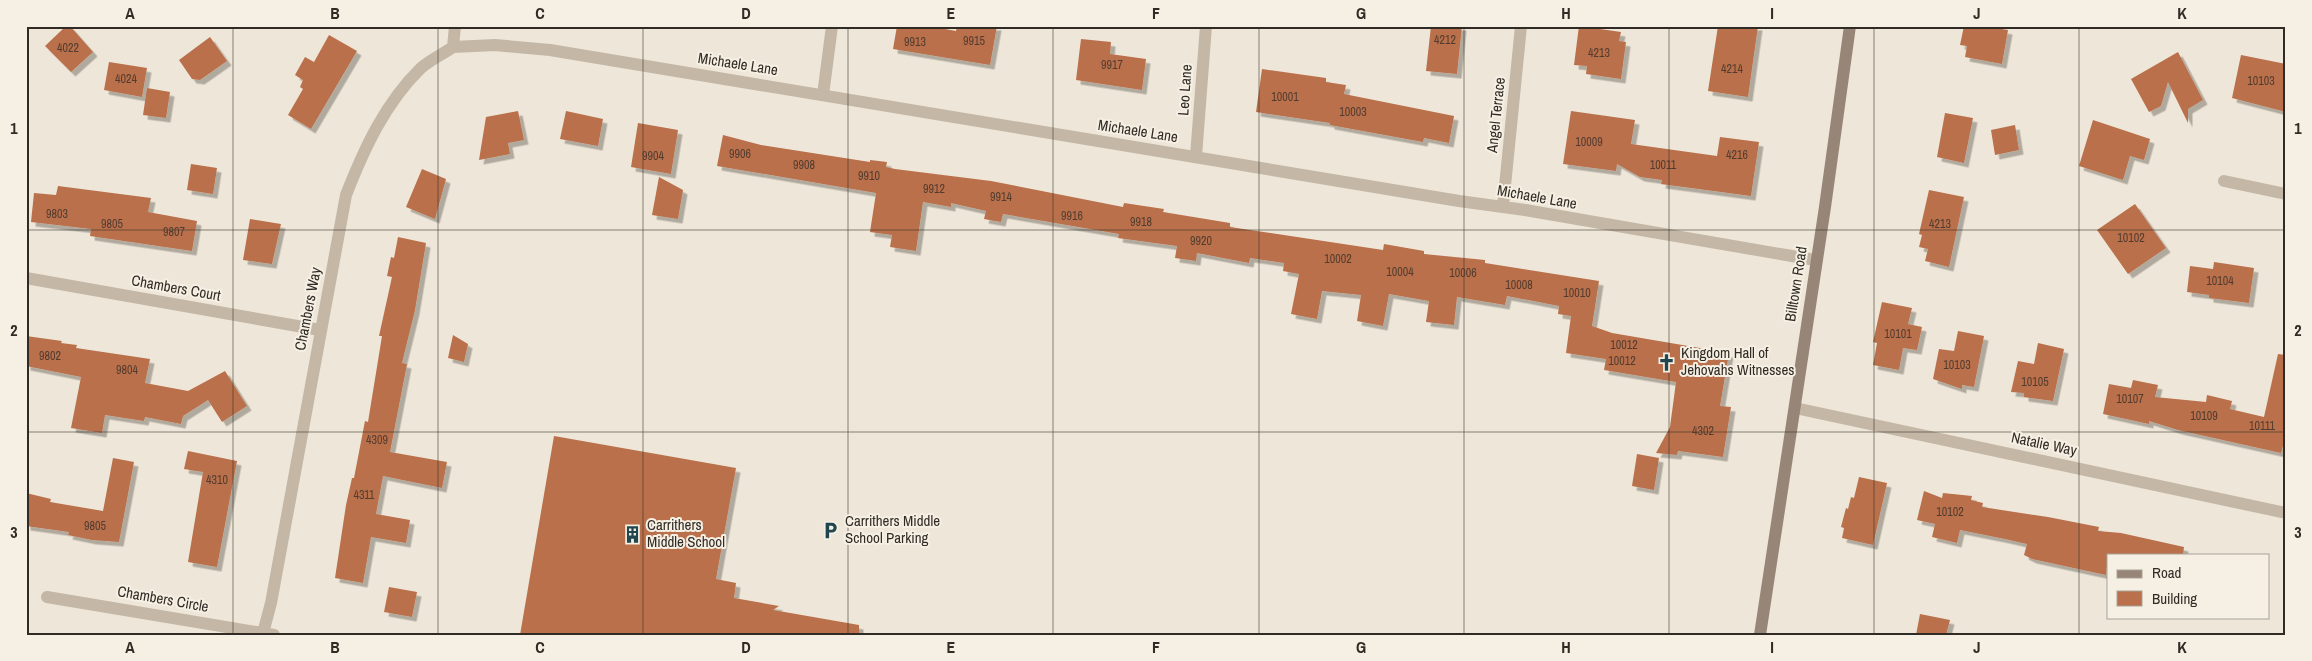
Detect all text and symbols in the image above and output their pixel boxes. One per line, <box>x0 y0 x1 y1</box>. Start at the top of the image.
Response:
text: A <box>125 2 135 24</box>
text: B <box>330 2 340 24</box>
text: C <box>535 2 545 24</box>
text: D <box>741 2 751 24</box>
text: E <box>947 2 956 24</box>
text: F <box>1152 2 1160 24</box>
text: G <box>1356 2 1366 24</box>
text: H <box>1561 2 1571 24</box>
text: I <box>1770 2 1774 24</box>
text: J <box>1973 2 1981 24</box>
text: K <box>2177 2 2187 24</box>
house number: 4212 <box>1434 32 1456 48</box>
house number: 9915 <box>963 33 985 49</box>
house number: 9913 <box>904 34 926 50</box>
house number: 4022 <box>57 40 79 56</box>
house number: 4213 <box>1588 45 1610 61</box>
street label: Michaele Lane <box>697 47 780 80</box>
house number: 9917 <box>1101 57 1123 73</box>
house number: 4214 <box>1721 61 1743 77</box>
street label: Leo Lane <box>1172 63 1197 116</box>
house number: 4024 <box>115 71 137 87</box>
house number: 10103 <box>2247 73 2275 89</box>
street label: Angel Terrace <box>1481 76 1510 155</box>
house number: 10001 <box>1271 89 1299 105</box>
house number: 10003 <box>1339 104 1367 120</box>
street label: Michaele Lane <box>1097 114 1180 147</box>
text: 1 <box>10 117 18 139</box>
text: 1 <box>2294 117 2302 139</box>
house number: 10009 <box>1575 134 1603 150</box>
house number: 9906 <box>729 146 751 162</box>
house number: 4216 <box>1726 147 1748 163</box>
house number: 9904 <box>642 148 664 164</box>
house number: 9908 <box>793 157 815 173</box>
house number: 10011 <box>1650 157 1677 173</box>
house number: 9910 <box>858 168 880 184</box>
street label: Michaele Lane <box>1496 179 1579 214</box>
house number: 9912 <box>923 181 945 197</box>
house number: 9914 <box>990 189 1012 205</box>
house number: 9803 <box>46 206 68 222</box>
house number: 9916 <box>1061 208 1083 224</box>
house number: 9918 <box>1130 214 1152 230</box>
house number: 9805 <box>101 216 123 232</box>
house number: 4213 <box>1929 216 1951 232</box>
house number: 9807 <box>163 224 185 240</box>
house number: 10102 <box>2117 230 2145 246</box>
house number: 9920 <box>1190 233 1212 249</box>
street label: Billtown Road <box>1779 245 1812 323</box>
house number: 10002 <box>1324 251 1352 267</box>
house number: 10004 <box>1386 264 1414 280</box>
street label: Chambers Way <box>289 265 326 352</box>
house number: 10006 <box>1449 265 1477 281</box>
street label: Chambers Court <box>130 269 223 306</box>
house number: 10104 <box>2206 273 2234 289</box>
house number: 10008 <box>1505 277 1533 293</box>
house number: 10010 <box>1563 285 1591 301</box>
text: 2 <box>10 319 18 341</box>
text: 2 <box>2294 319 2302 341</box>
house number: 10101 <box>1884 326 1912 342</box>
house number: 10012 <box>1610 337 1638 353</box>
place label: Kingdom Hall of Jehovahs Witnesses <box>1681 342 1795 380</box>
house number: 9802 <box>39 348 61 364</box>
church icon: Kingdom Hall of Jehovahs Witnesses <box>1657 352 1677 372</box>
house number: 10012 <box>1608 353 1636 369</box>
house number: 10103 <box>1943 357 1971 373</box>
house number: 9804 <box>116 362 138 378</box>
house number: 10105 <box>2021 374 2049 390</box>
house number: 10107 <box>2116 391 2144 407</box>
house number: 10109 <box>2190 408 2218 424</box>
house number: 10111 <box>2249 418 2275 434</box>
house number: 4302 <box>1692 423 1714 439</box>
street label: Natalie Way <box>2009 426 2080 461</box>
house number: 4309 <box>366 432 388 448</box>
house number: 4310 <box>206 472 228 488</box>
house number: 4311 <box>353 487 375 503</box>
house number: 10102 <box>1936 504 1964 520</box>
place label: Carrithers Middle School Parking <box>845 510 940 548</box>
place label: Carrithers Middle School <box>647 514 725 552</box>
house number: 9805 <box>84 518 106 534</box>
parking icon: Carrithers Middle School Parking <box>821 520 841 540</box>
text: 3 <box>10 521 18 543</box>
text: 3 <box>2294 521 2302 543</box>
building icon: Carrithers Middle School <box>623 524 643 544</box>
legend <box>2107 554 2270 618</box>
text: Road <box>2152 562 2181 583</box>
street label: Chambers Circle <box>116 580 210 617</box>
text: Building <box>2152 588 2197 609</box>
text: A <box>125 636 135 658</box>
text: B <box>330 636 340 658</box>
text: C <box>535 636 545 658</box>
text: D <box>741 636 751 658</box>
text: E <box>947 636 956 658</box>
text: F <box>1152 636 1160 658</box>
text: G <box>1356 636 1366 658</box>
text: H <box>1561 636 1571 658</box>
text: I <box>1770 636 1774 658</box>
text: J <box>1973 636 1981 658</box>
text: K <box>2177 636 2187 658</box>

